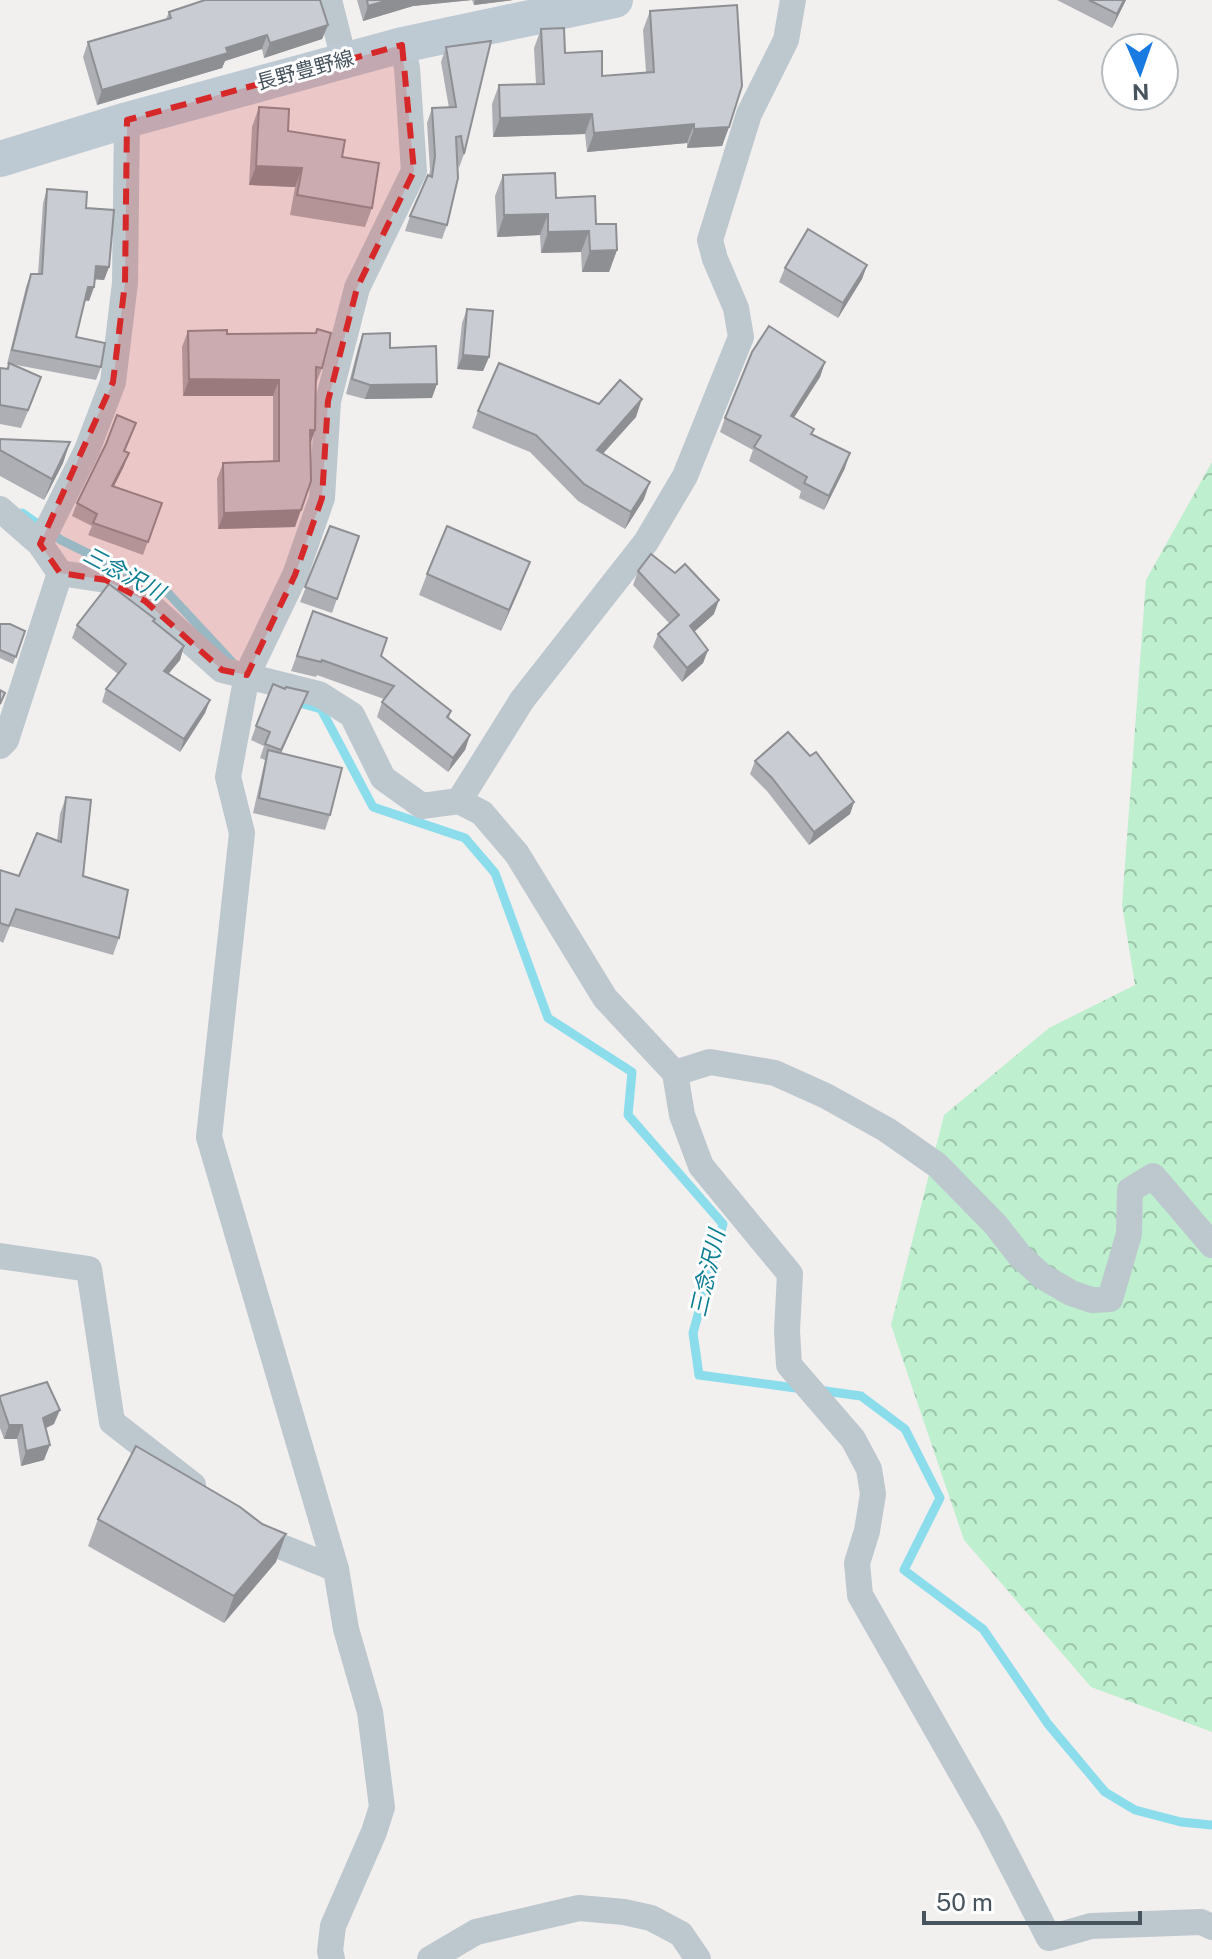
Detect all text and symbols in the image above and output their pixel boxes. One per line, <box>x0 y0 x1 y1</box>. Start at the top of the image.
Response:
north arrow <box>1100 32 1180 112</box>
street label: 長野豊野線 <box>254 45 356 95</box>
text: N <box>1132 79 1150 105</box>
water label: 三念沢川 <box>79 541 171 606</box>
water label: 三念沢川 <box>684 1225 730 1319</box>
scale bar <box>924 1875 1140 1925</box>
text: 50 m <box>936 1888 993 1916</box>

